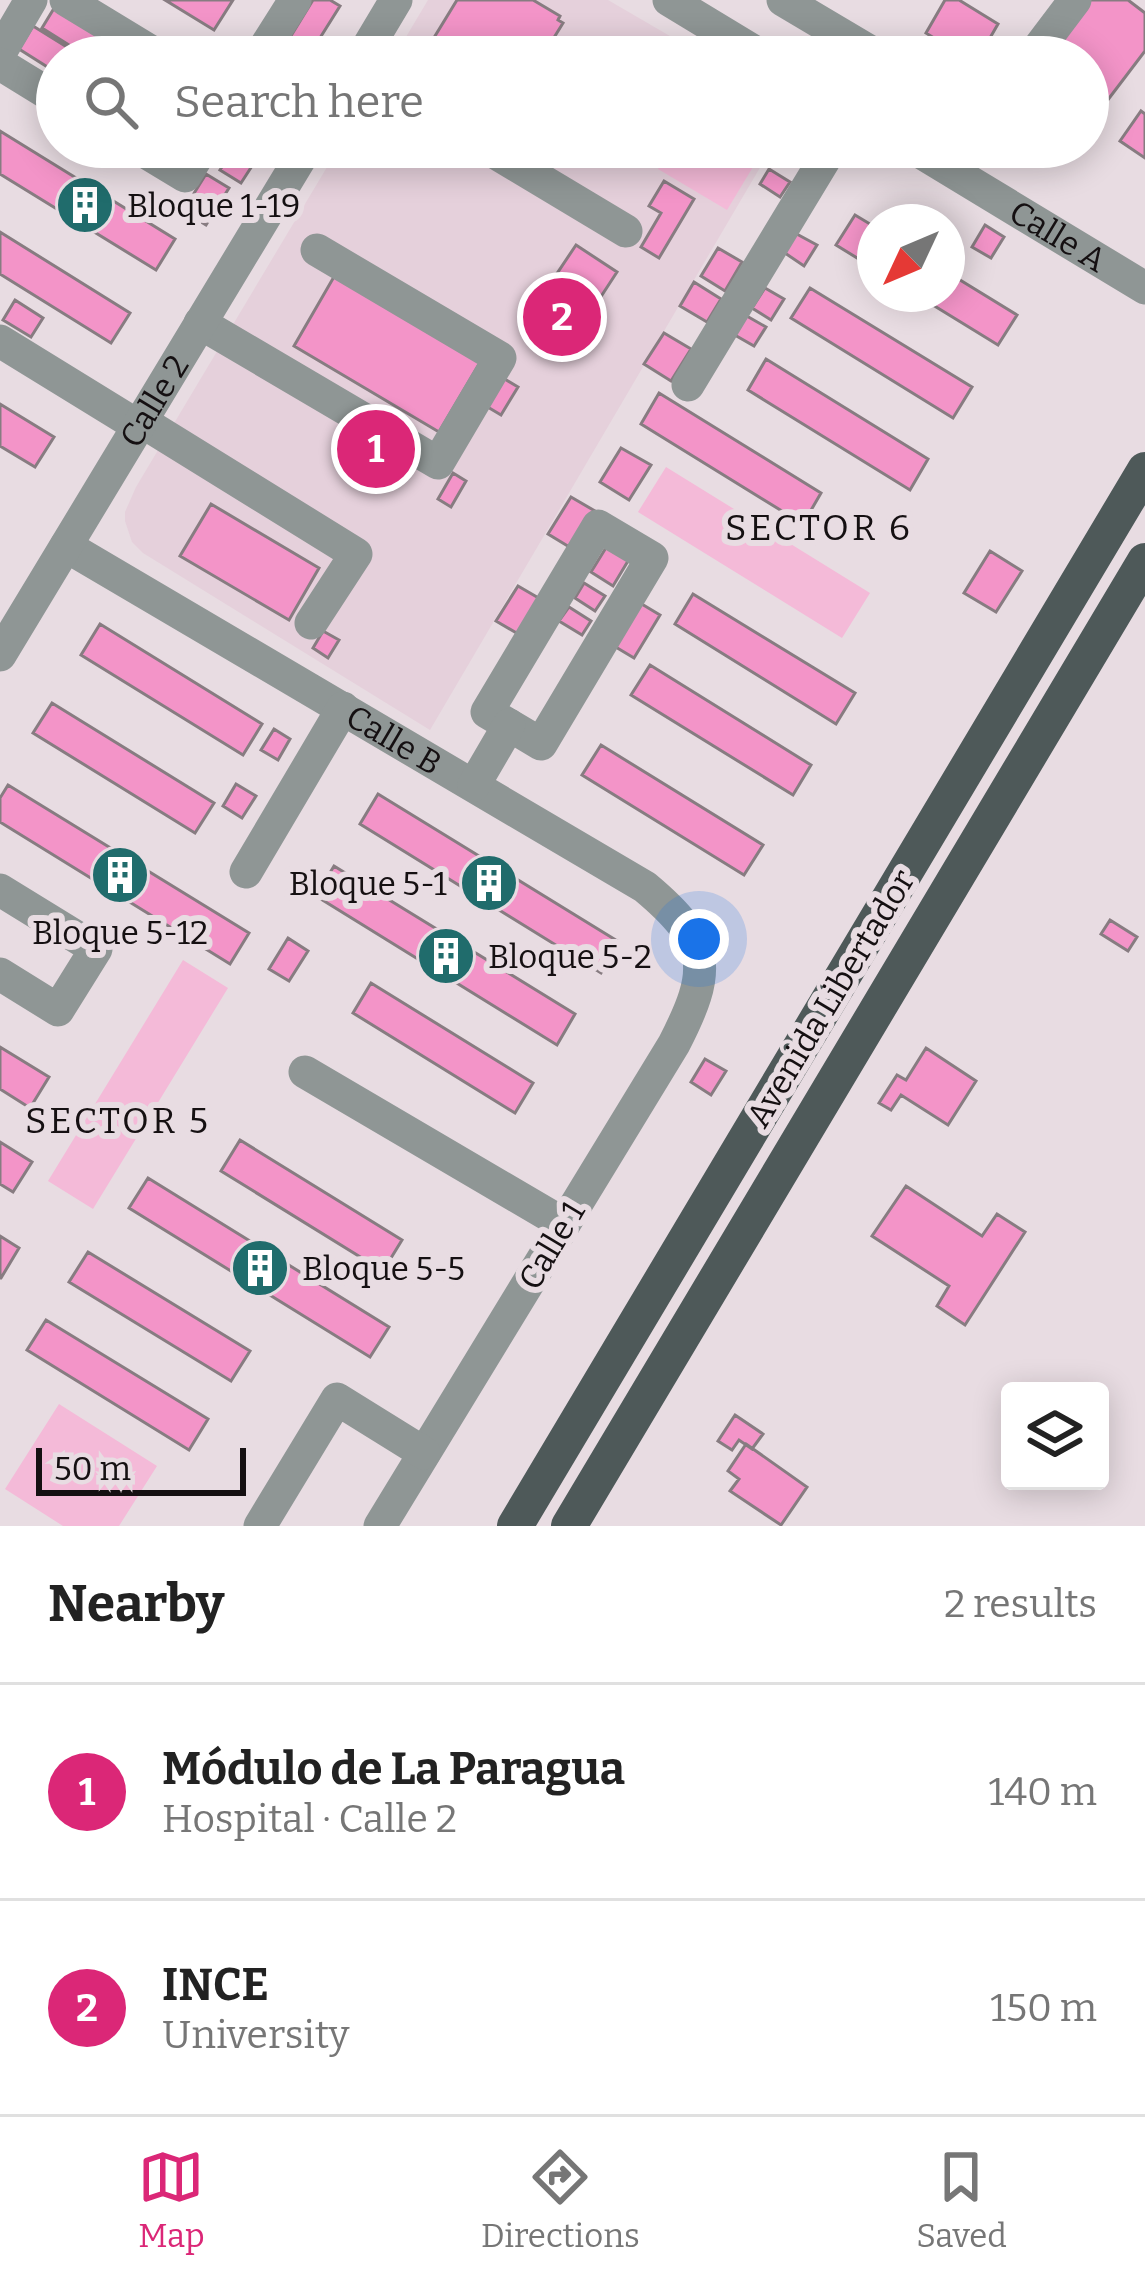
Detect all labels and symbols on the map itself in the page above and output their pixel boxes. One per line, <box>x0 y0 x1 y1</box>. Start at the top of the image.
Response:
building icon: Bloque 1-19 <box>54 174 116 236</box>
place label: Bloque 1-19 <box>127 186 300 226</box>
street label: Calle A <box>1002 192 1114 281</box>
north arrow <box>857 204 965 312</box>
pin: 2 <box>523 272 601 362</box>
street label: Calle 2 <box>111 348 198 455</box>
pin: 1 <box>337 404 415 494</box>
district label: SECTOR 6 <box>725 506 913 550</box>
street label: Calle B <box>339 697 449 784</box>
building icon: Bloque 5-12 <box>89 844 151 906</box>
building icon: Bloque 5-1 <box>458 852 520 914</box>
street label: Avenida Libertador <box>738 862 924 1134</box>
place label: Bloque 5-1 <box>289 864 447 904</box>
your location <box>669 909 729 969</box>
place label: Bloque 5-12 <box>32 913 208 953</box>
building icon: Bloque 5-2 <box>415 925 477 987</box>
place label: Bloque 5-2 <box>488 937 652 977</box>
district label: SECTOR 5 <box>25 1099 211 1143</box>
street label: Calle 1 <box>510 1194 594 1297</box>
building icon: Bloque 5-5 <box>229 1237 291 1299</box>
place label: Bloque 5-5 <box>302 1249 465 1289</box>
scale bar <box>36 1442 246 1495</box>

